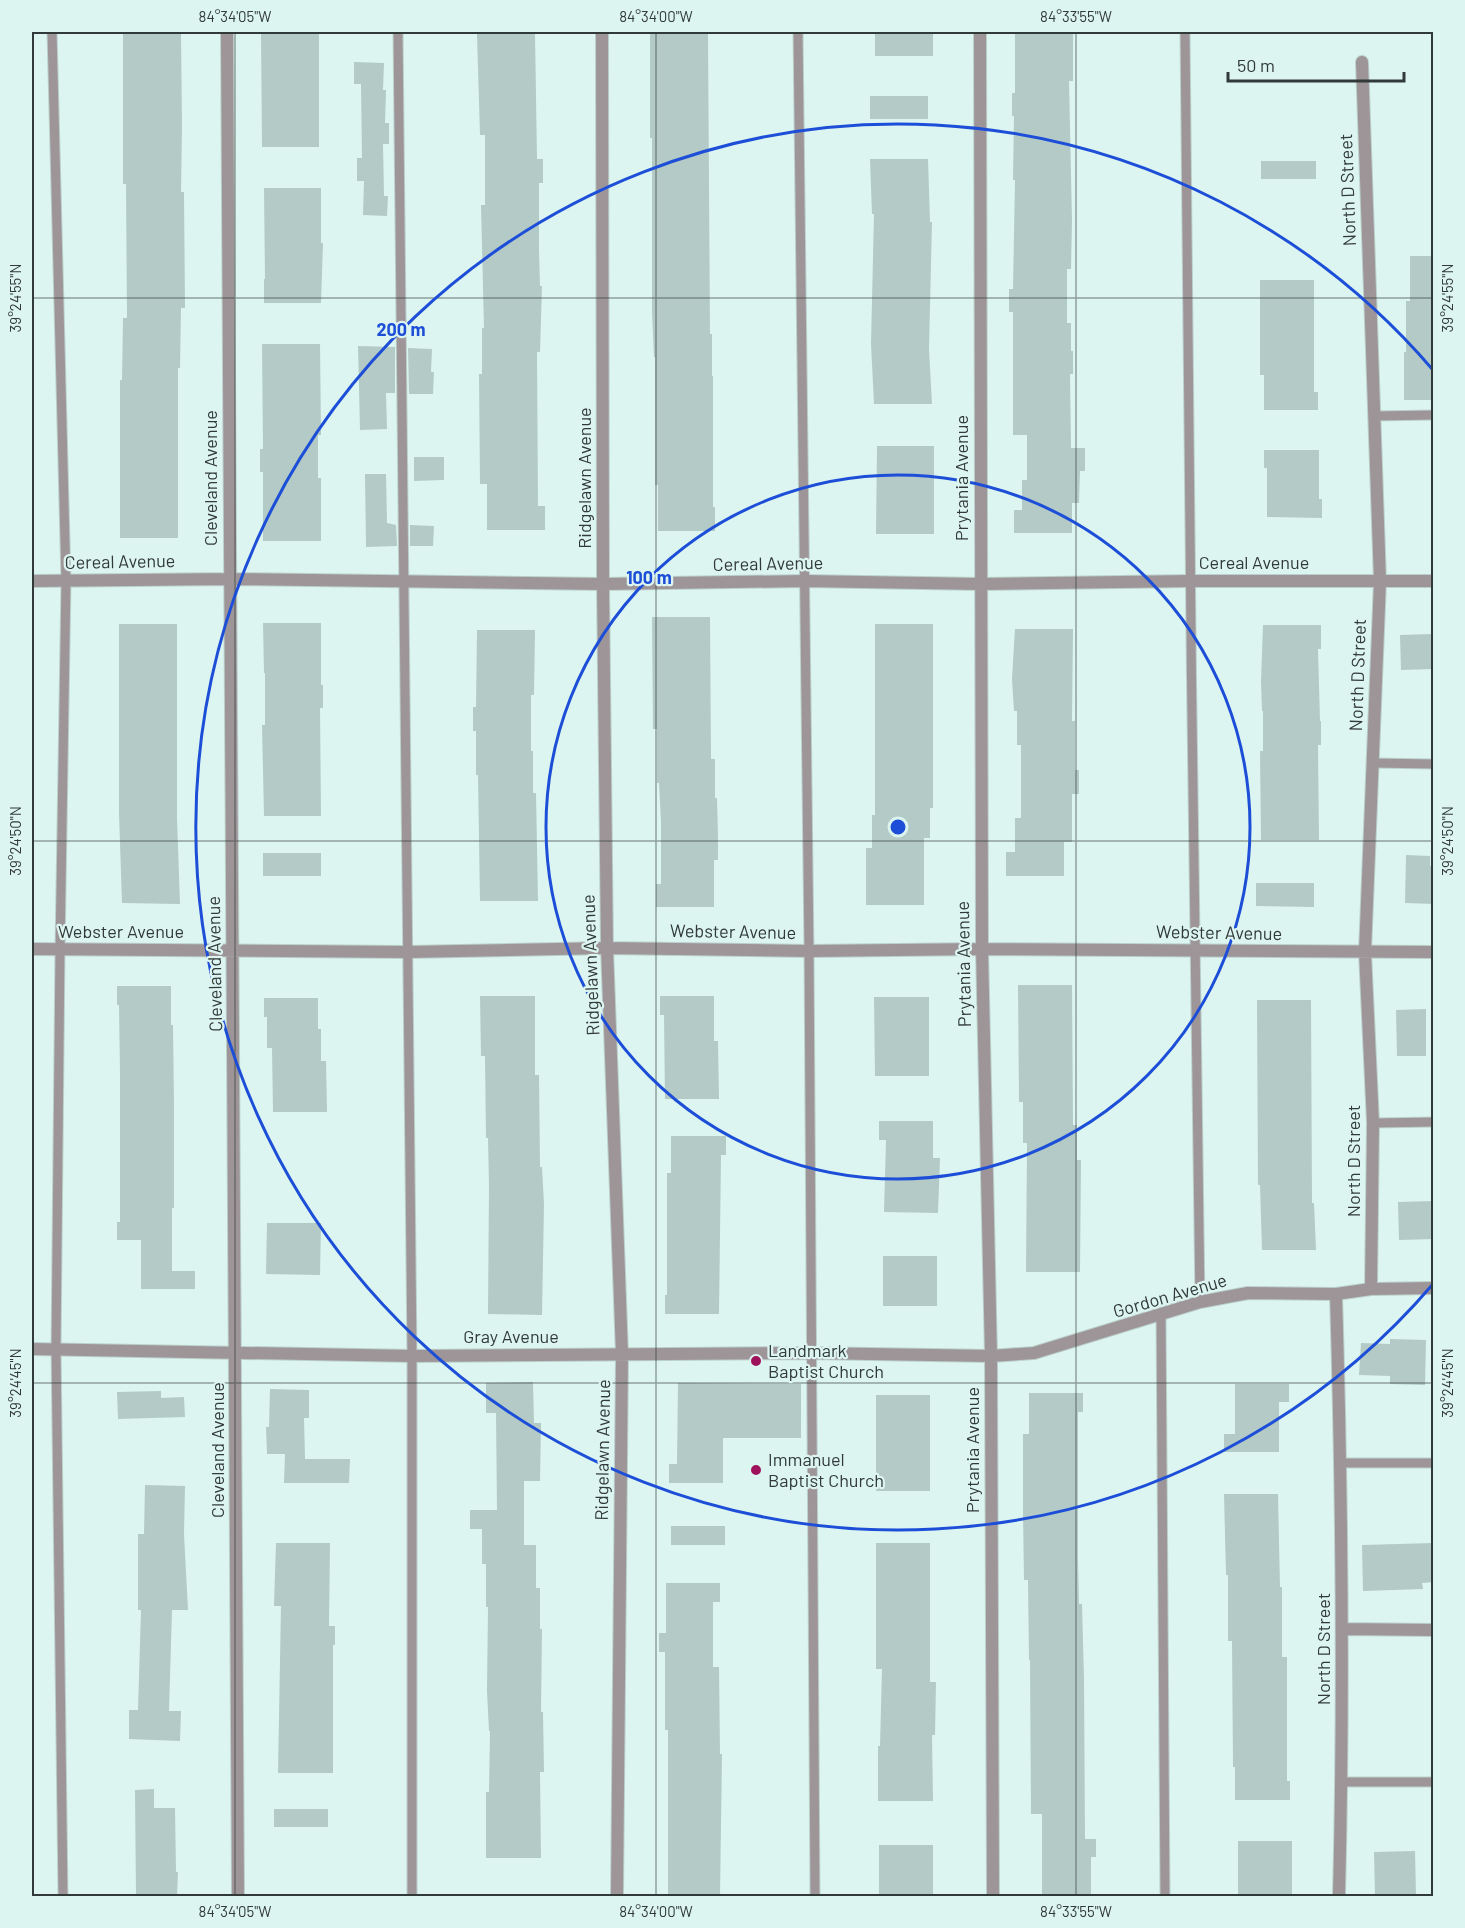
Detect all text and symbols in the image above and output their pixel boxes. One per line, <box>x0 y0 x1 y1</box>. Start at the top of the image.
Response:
text: 84°34'05"W <box>199 7 271 25</box>
text: 84°34'00"W <box>619 7 693 25</box>
text: 84°33'55"W <box>1040 7 1112 25</box>
scale bar <box>1228 45 1404 83</box>
text: 50 m <box>1237 54 1275 76</box>
street label: North D Street <box>1334 133 1360 247</box>
text: 39°24'55"N <box>6 264 24 332</box>
text: 39°24'55"N <box>1438 264 1456 332</box>
text: 200 m <box>376 318 426 340</box>
street label: Ridgelawn Avenue <box>573 407 595 549</box>
street label: Cleveland Avenue <box>199 410 221 546</box>
street label: Prytania Avenue <box>950 415 972 541</box>
street label: Cereal Avenue <box>64 549 175 573</box>
street label: Cereal Avenue <box>712 551 823 575</box>
street label: Cereal Avenue <box>1199 551 1309 573</box>
text: 100 m <box>626 566 672 588</box>
street label: North D Street <box>1344 618 1370 732</box>
text: 39°24'50"N <box>6 806 24 876</box>
text: 39°24'50"N <box>1438 806 1456 876</box>
centre of rings <box>888 817 908 837</box>
street label: Ridgelawn Avenue <box>577 894 603 1036</box>
street label: Cleveland Avenue <box>202 896 226 1032</box>
street label: Prytania Avenue <box>951 901 975 1027</box>
street label: Webster Avenue <box>670 919 796 943</box>
street label: Webster Avenue <box>58 920 184 942</box>
street label: Webster Avenue <box>1156 920 1282 944</box>
street label: North D Street <box>1342 1105 1364 1217</box>
street label: Gordon Avenue <box>1110 1268 1229 1322</box>
street label: Gray Avenue <box>463 1325 559 1347</box>
place label: Landmark Baptist Church <box>768 1339 884 1382</box>
text: 39°24'45"N <box>6 1348 24 1418</box>
text: 39°24'45"N <box>1438 1348 1456 1418</box>
marker: Landmark Baptist Church <box>749 1354 763 1368</box>
street label: Ridgelawn Avenue <box>590 1379 614 1521</box>
street label: Cleveland Avenue <box>206 1382 228 1518</box>
street label: Prytania Avenue <box>961 1387 983 1513</box>
place label: Immanuel Baptist Church <box>768 1448 884 1491</box>
marker: Immanuel Baptist Church <box>749 1463 763 1477</box>
street label: North D Street <box>1312 1593 1334 1705</box>
text: 84°34'05"W <box>199 1902 271 1920</box>
text: 84°34'00"W <box>619 1902 693 1920</box>
text: 84°33'55"W <box>1040 1902 1112 1920</box>

